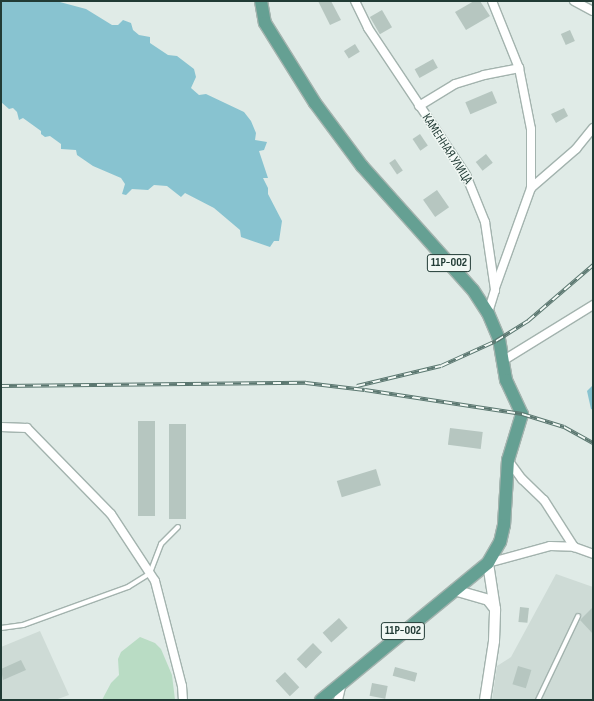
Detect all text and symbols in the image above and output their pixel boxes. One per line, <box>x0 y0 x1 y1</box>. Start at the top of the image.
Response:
street label: КАМЕННАЯ УЛИЦА <box>418 111 476 187</box>
road number: 11Р-002 <box>426 253 472 273</box>
road number: 11Р-002 <box>380 621 426 641</box>

